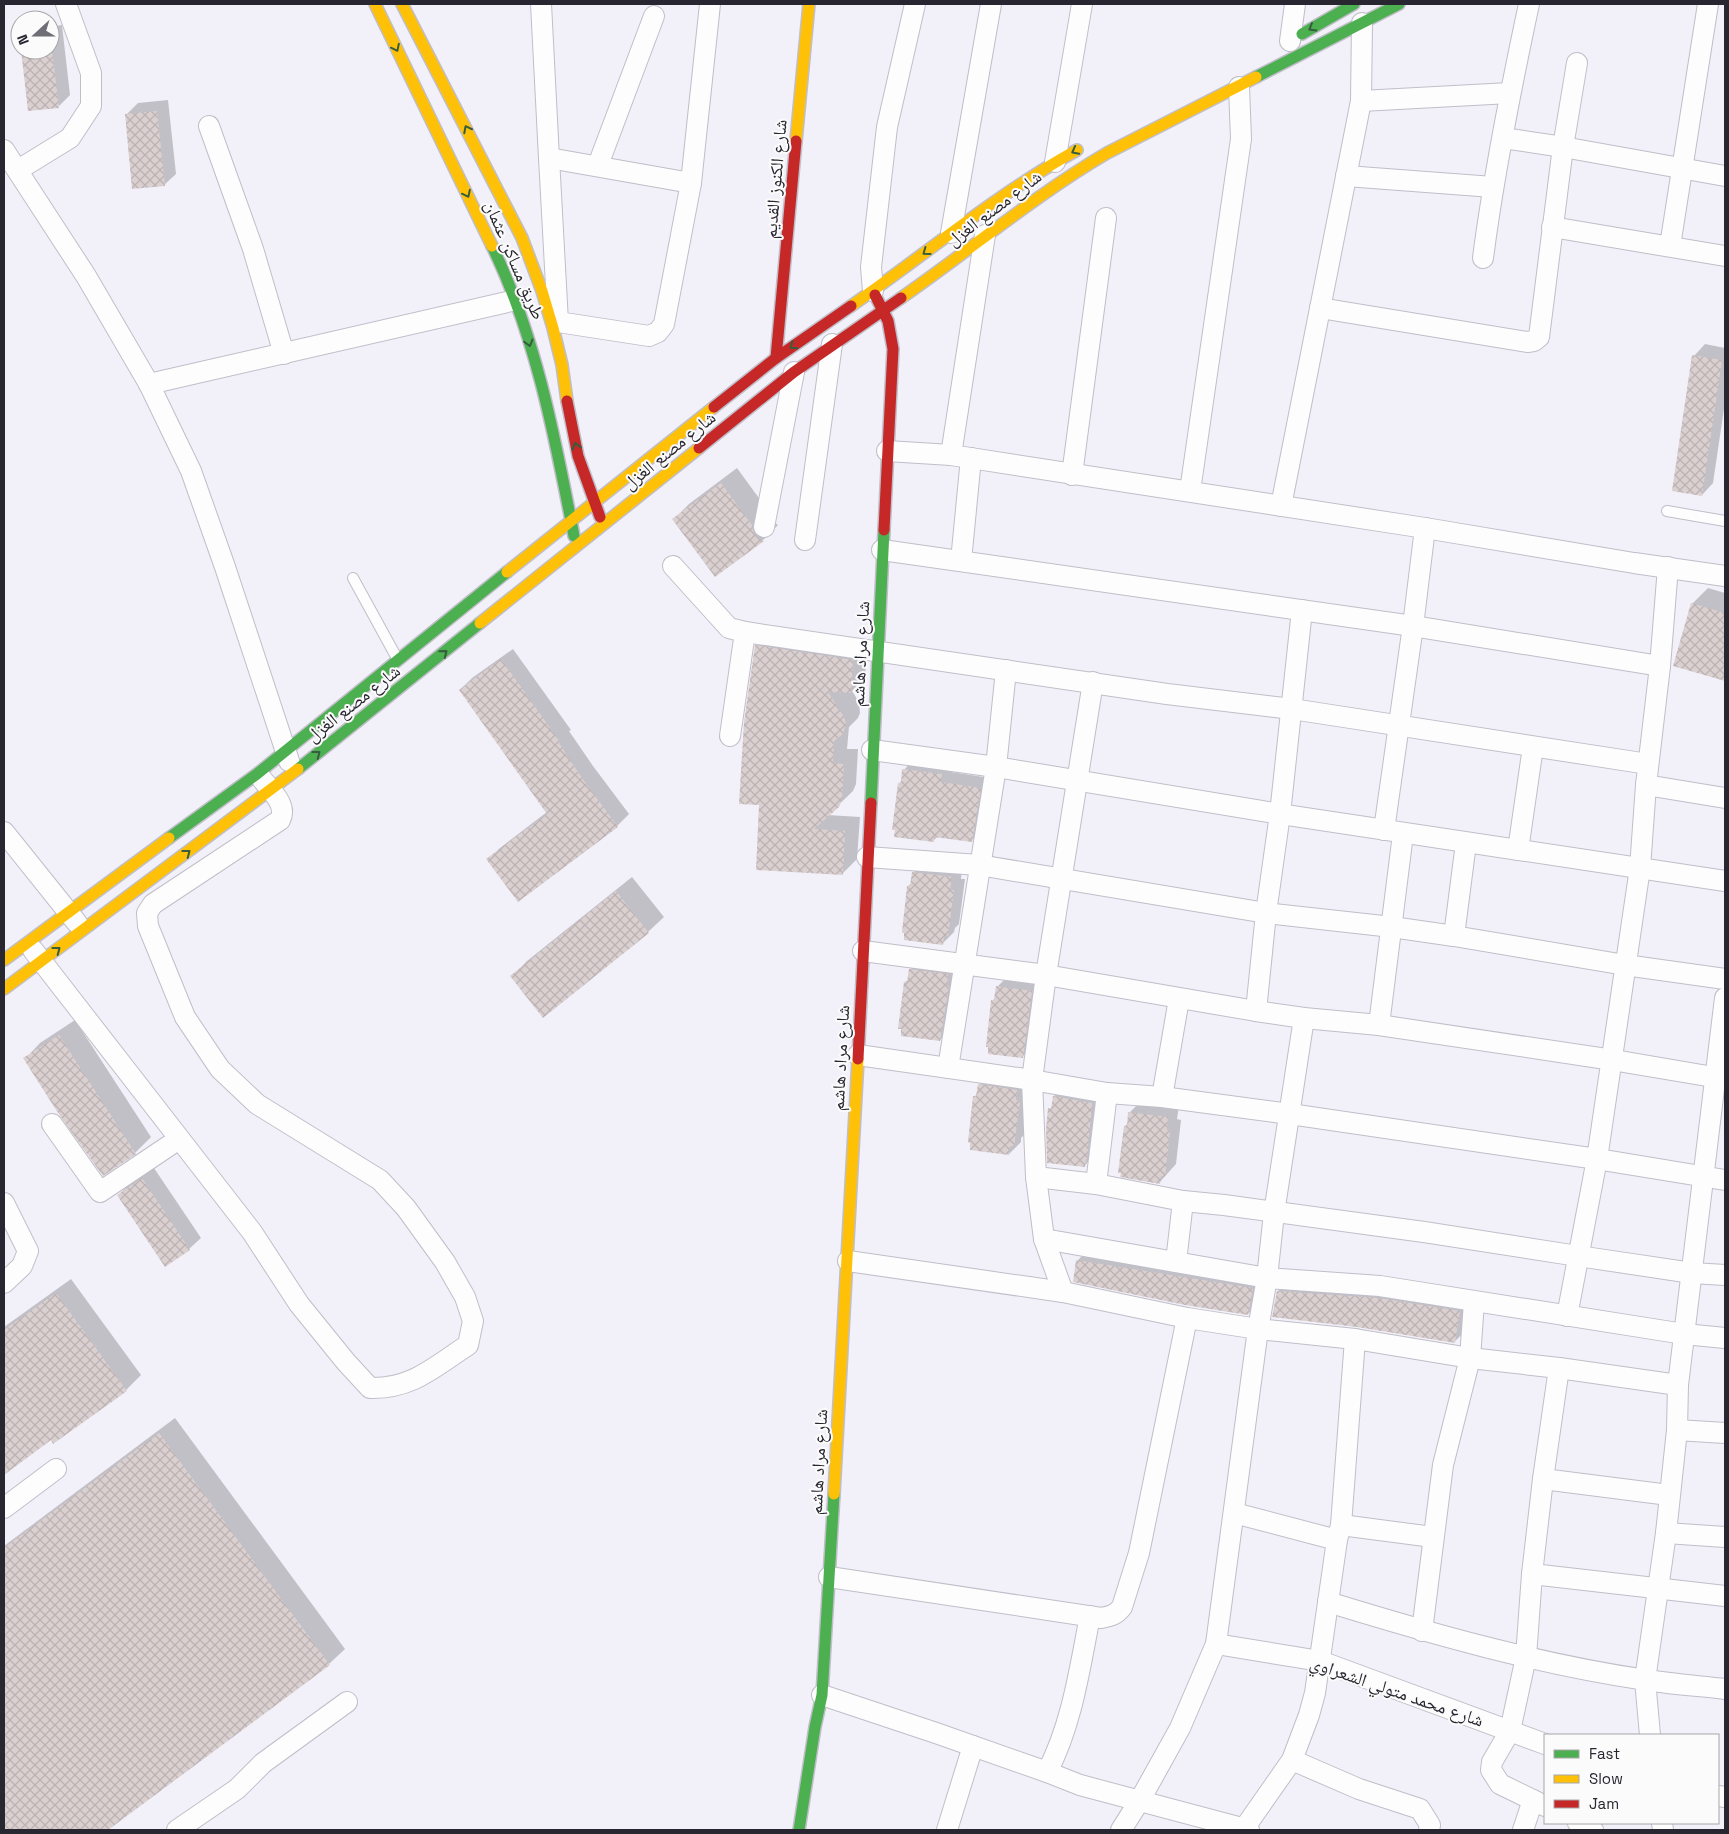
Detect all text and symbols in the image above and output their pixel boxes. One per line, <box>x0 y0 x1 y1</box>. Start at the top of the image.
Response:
north arrow <box>10 10 60 60</box>
one-way arrow <box>1309 22 1318 32</box>
text: N <box>13 32 33 47</box>
one-way arrow <box>390 42 400 51</box>
street label: شارع الكنوز القديم <box>758 118 793 240</box>
one-way arrow <box>463 125 473 134</box>
one-way arrow <box>1071 145 1080 155</box>
street label: شارع مصنع الغزل <box>942 165 1047 252</box>
one-way arrow <box>461 189 471 198</box>
street label: طريق مساكن عثمان <box>480 197 550 323</box>
one-way arrow <box>922 246 932 255</box>
one-way arrow <box>524 339 534 347</box>
one-way arrow <box>789 340 799 349</box>
street label: شارع مصنع الغزل <box>618 405 721 495</box>
one-way arrow <box>571 442 582 451</box>
street label: شارع مراد هاشم <box>846 601 875 707</box>
one-way arrow <box>438 651 447 659</box>
street label: شارع مصنع الغزل <box>301 659 405 748</box>
one-way arrow <box>311 751 321 760</box>
one-way arrow <box>181 850 190 858</box>
one-way arrow <box>51 947 61 956</box>
street label: شارع مراد هاشم <box>826 1005 855 1111</box>
street label: شارع مراد هاشم <box>804 1409 833 1515</box>
street label: شارع محمد متولي الشعراوي <box>1306 1650 1487 1735</box>
legend <box>1544 1734 1719 1824</box>
text: Fast <box>1589 1744 1620 1763</box>
text: Slow <box>1589 1769 1623 1788</box>
text: Jam <box>1589 1794 1619 1813</box>

